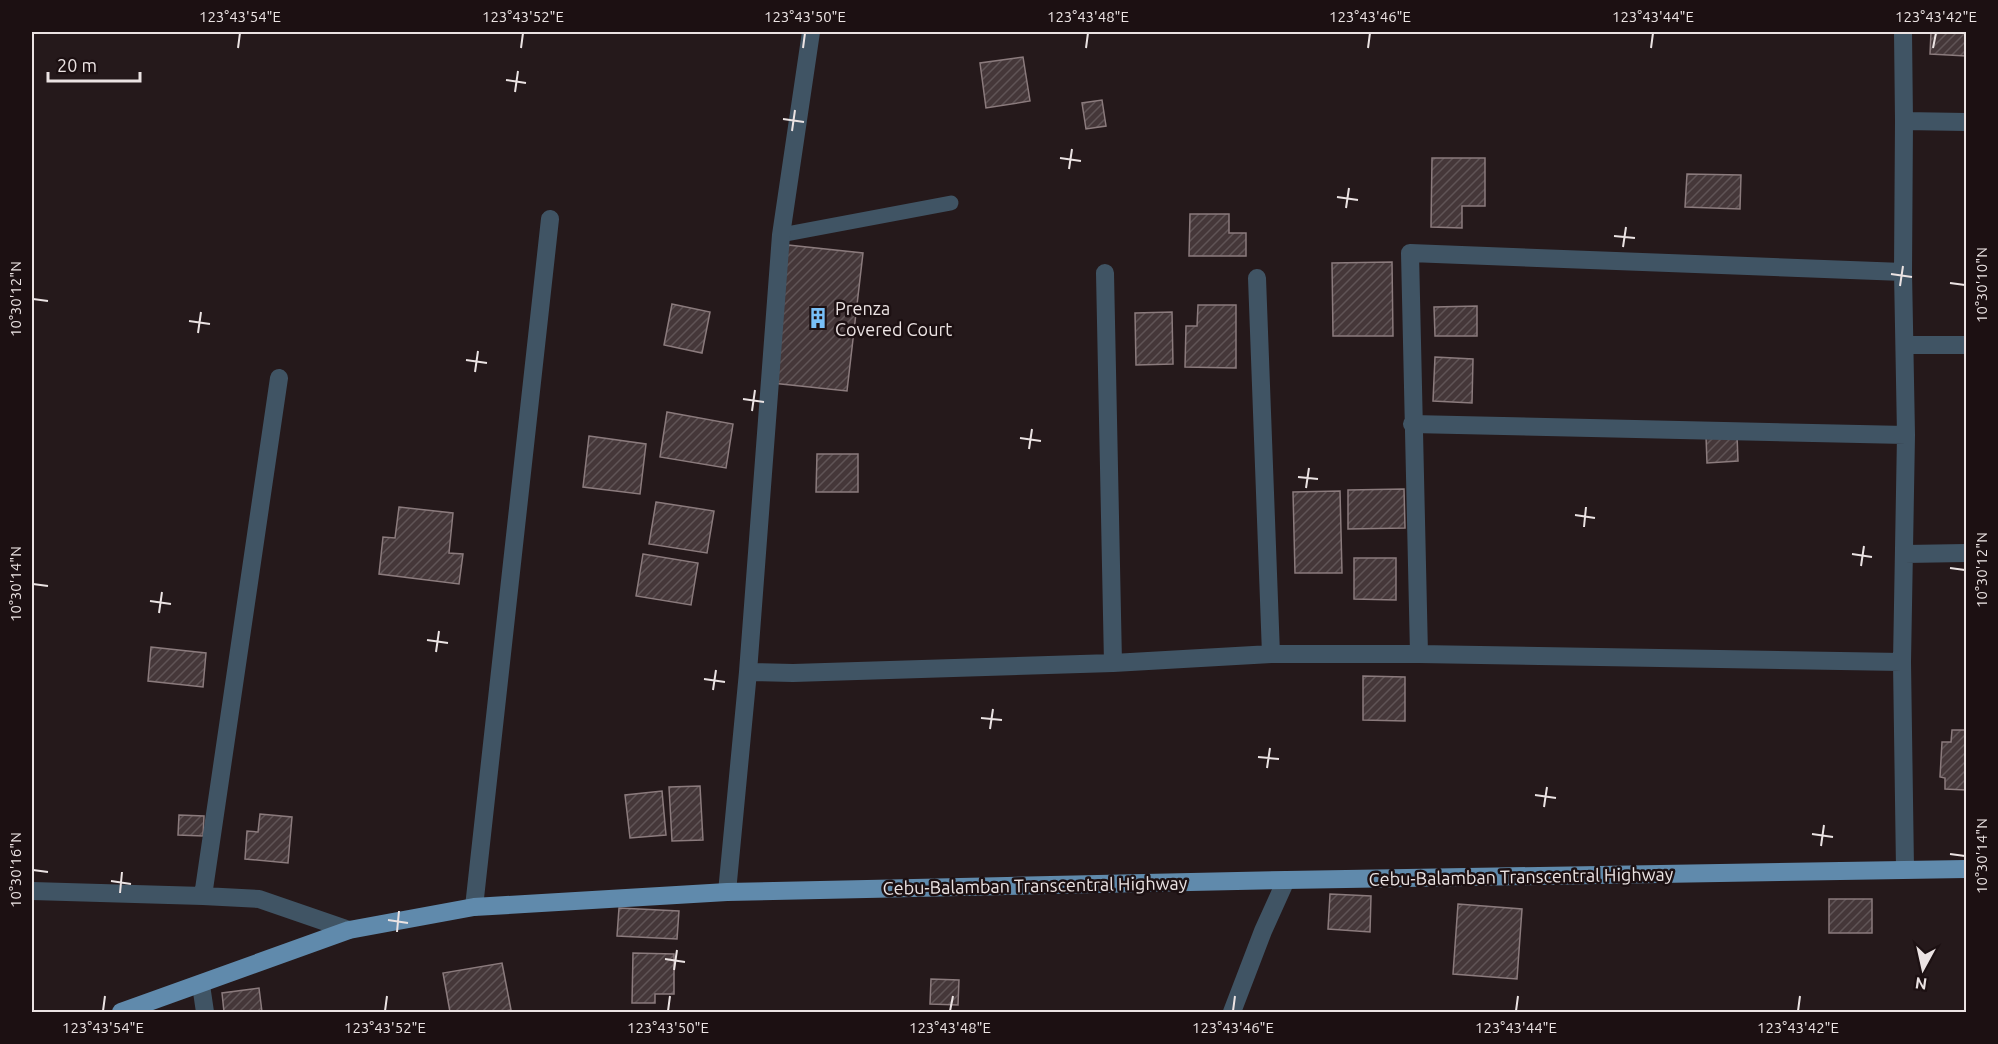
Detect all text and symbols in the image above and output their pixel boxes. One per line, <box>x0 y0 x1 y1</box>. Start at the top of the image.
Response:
text: 123°43'54"E <box>199 8 281 25</box>
text: 123°43'52"E <box>482 8 564 25</box>
text: 123°43'50"E <box>764 8 846 25</box>
text: 123°43'48"E <box>1047 8 1129 25</box>
text: 123°43'46"E <box>1329 8 1411 25</box>
text: 123°43'44"E <box>1612 8 1694 25</box>
text: 123°43'42"E <box>1895 8 1977 25</box>
scale bar <box>48 45 140 83</box>
text: 20 m <box>57 55 97 75</box>
text: 10°30'10"N <box>1973 247 1990 323</box>
text: 10°30'12"N <box>7 261 24 337</box>
place label: Prenza Covered Court <box>835 298 952 339</box>
building icon: Prenza Covered Court <box>806 306 830 330</box>
text: 10°30'12"N <box>1973 532 1990 608</box>
text: 10°30'14"N <box>7 546 24 622</box>
text: 10°30'14"N <box>1973 818 1990 894</box>
text: 10°30'16"N <box>7 832 24 908</box>
street label: Cebu-Balamban Transcentral Highway <box>1368 863 1674 889</box>
street label: Cebu-Balamban Transcentral Highway <box>882 872 1188 898</box>
north arrow <box>1893 939 1953 999</box>
text: N <box>1914 974 1928 994</box>
text: 123°43'54"E <box>62 1019 144 1036</box>
text: 123°43'52"E <box>344 1019 426 1036</box>
text: 123°43'50"E <box>627 1019 709 1036</box>
text: 123°43'48"E <box>909 1019 991 1036</box>
text: 123°43'46"E <box>1192 1019 1274 1036</box>
text: 123°43'44"E <box>1475 1019 1557 1036</box>
text: 123°43'42"E <box>1757 1019 1839 1036</box>

